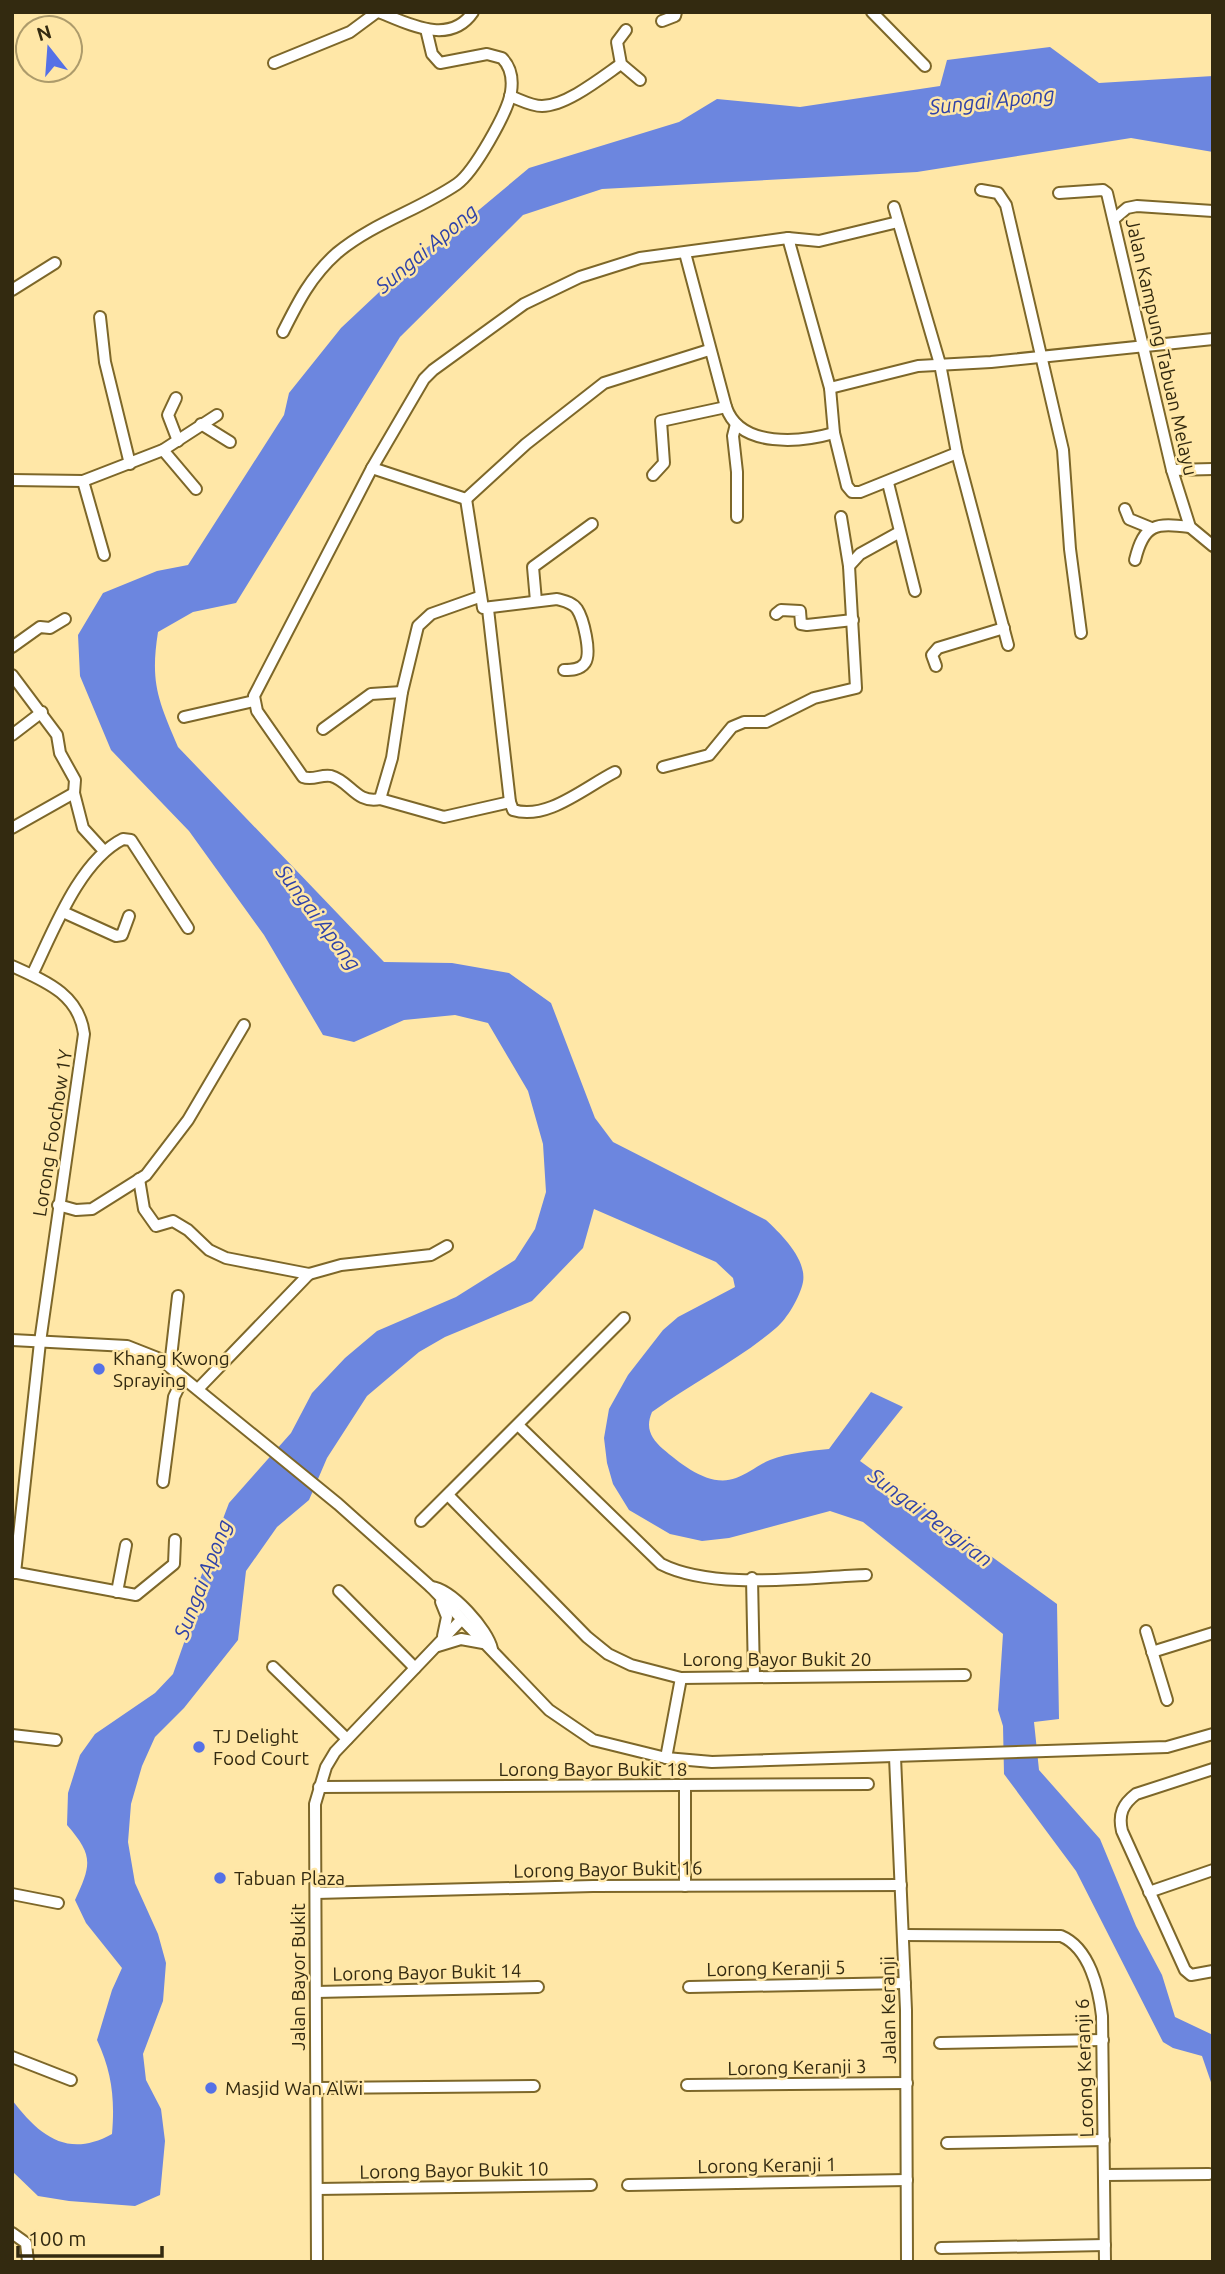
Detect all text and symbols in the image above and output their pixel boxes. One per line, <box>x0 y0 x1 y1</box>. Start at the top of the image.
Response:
north arrow <box>14 14 84 84</box>
text: N <box>34 20 54 45</box>
water label: Sungai Apong <box>927 81 1056 119</box>
water label: Sungai Apong <box>369 198 482 298</box>
street label: Jalan Kampung Tabuan Melayu <box>1122 216 1202 478</box>
water label: Sungai Apong <box>271 859 366 974</box>
street label: Lorong Foochow 1Y <box>28 1048 76 1218</box>
place label: Khang Kwong Spraying <box>113 1347 230 1391</box>
marker: Khang Kwong Spraying <box>91 1361 107 1377</box>
water label: Sungai Pengiran <box>864 1462 998 1571</box>
water label: Sungai Apong <box>168 1516 236 1643</box>
street label: Lorong Bayor Bukit 20 <box>682 1648 872 1670</box>
place label: TJ Delight Food Court <box>213 1725 309 1769</box>
marker: TJ Delight Food Court <box>191 1739 207 1755</box>
street label: Lorong Bayor Bukit 18 <box>498 1758 688 1780</box>
street label: Lorong Bayor Bukit 16 <box>513 1856 703 1882</box>
place label: Tabuan Plaza <box>234 1867 345 1889</box>
marker: Tabuan Plaza <box>212 1870 228 1886</box>
street label: Jalan Bayor Bukit <box>287 1903 309 2051</box>
street label: Lorong Keranji 5 <box>706 1956 846 1980</box>
street label: Jalan Keranji <box>876 1956 900 2064</box>
street label: Lorong Bayor Bukit 14 <box>332 1959 522 1985</box>
street label: Lorong Keranji 6 <box>1071 1998 1097 2138</box>
street label: Lorong Keranji 3 <box>727 2055 867 2079</box>
place label: Masjid Wan Alwi <box>225 2077 363 2099</box>
marker: Masjid Wan Alwi <box>203 2080 219 2096</box>
street label: Lorong Keranji 1 <box>697 2153 837 2177</box>
street label: Lorong Bayor Bukit 10 <box>359 2157 549 2183</box>
scale bar <box>18 2214 161 2258</box>
text: 100 m <box>28 2226 86 2250</box>

